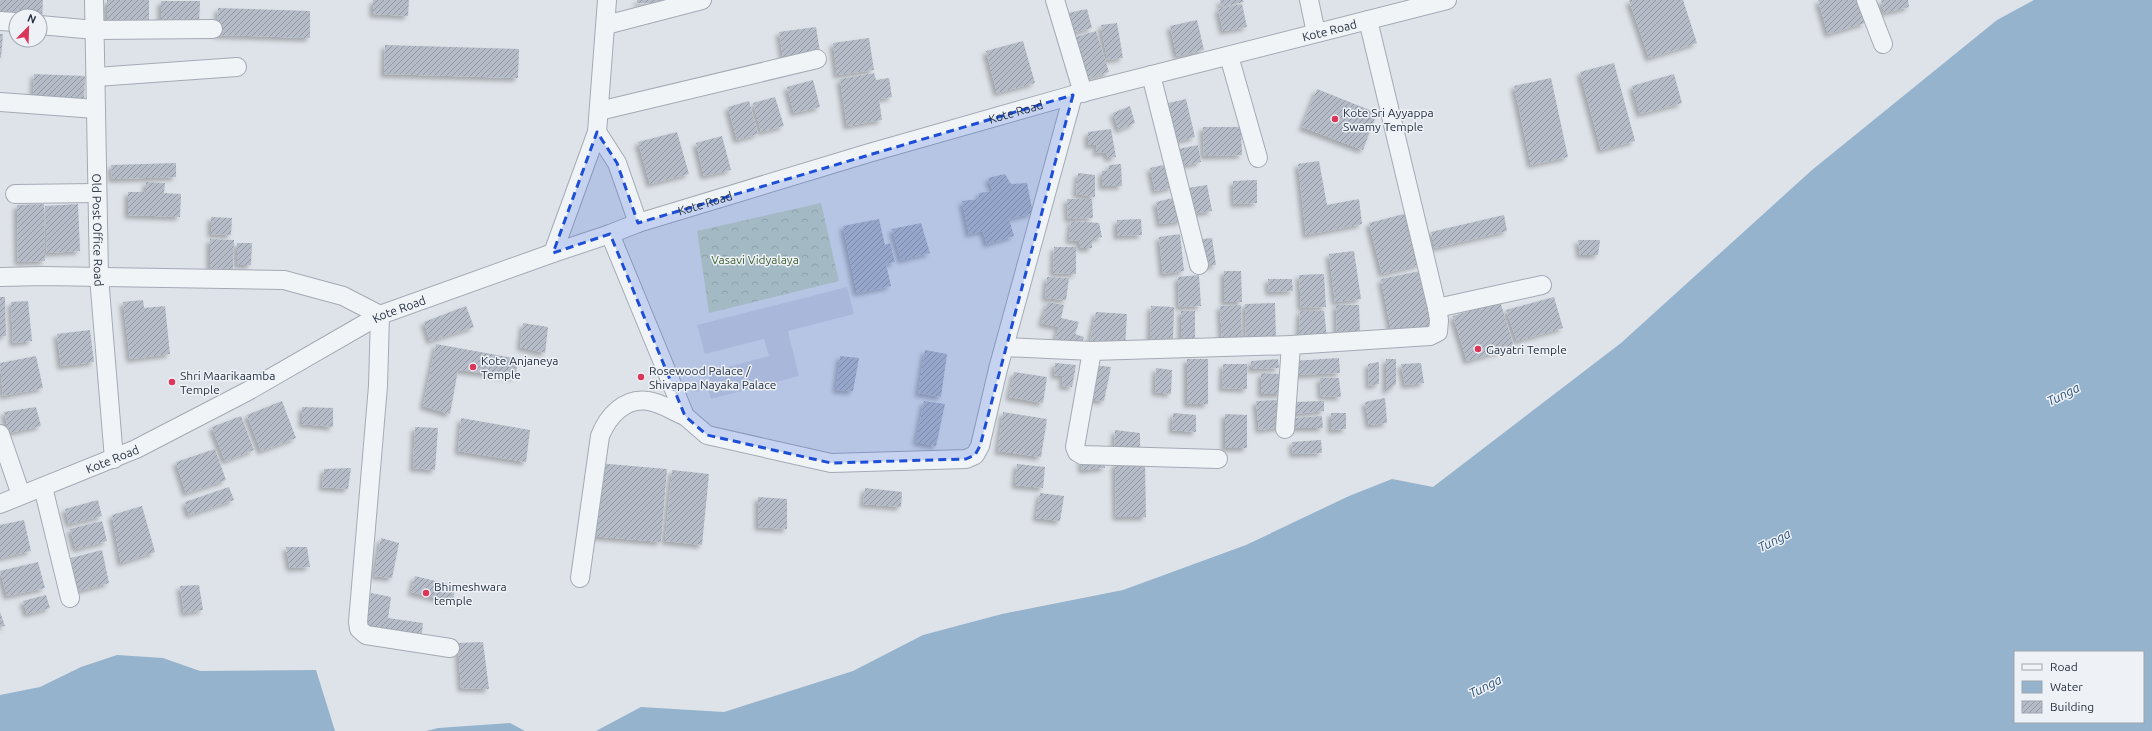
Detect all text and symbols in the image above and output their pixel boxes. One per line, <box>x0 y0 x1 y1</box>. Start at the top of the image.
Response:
north arrow <box>8 8 48 48</box>
text: N <box>26 12 38 26</box>
street label: Kote Road <box>1301 17 1358 43</box>
street label: Kote Road <box>987 97 1044 125</box>
place label: Kote Sri Ayyappa Swamy Temple <box>1343 106 1434 133</box>
marker: Kote Sri Ayyappa Swamy Temple <box>1330 114 1340 124</box>
street label: Old Post Office Road <box>91 173 106 287</box>
street label: Kote Road <box>676 188 734 217</box>
park label: Vasavi Vidyalaya <box>711 253 799 266</box>
street label: Kote Road <box>370 293 427 325</box>
place label: Gayatri Temple <box>1486 343 1567 356</box>
marker: Gayatri Temple <box>1473 344 1483 354</box>
place label: Kote Anjaneya Temple <box>481 354 558 381</box>
marker: Kote Anjaneya Temple <box>468 362 478 372</box>
place label: Rosewood Palace / Shivappa Nayaka Palace <box>649 364 776 391</box>
place label: Shri Maarikaamba Temple <box>180 369 276 396</box>
marker: Rosewood Palace / Shivappa Nayaka Palace <box>636 372 646 382</box>
marker: Shri Maarikaamba Temple <box>167 377 177 387</box>
water label: Tunga <box>2044 380 2082 408</box>
street label: Kote Road <box>84 442 141 475</box>
water label: Tunga <box>1755 526 1793 554</box>
place label: Bhimeshwara temple <box>434 580 507 607</box>
marker: Bhimeshwara temple <box>421 588 431 598</box>
legend <box>2014 651 2144 723</box>
text: Road <box>2050 660 2078 673</box>
water label: Tunga <box>1466 672 1504 700</box>
text: Water <box>2050 680 2083 693</box>
text: Building <box>2050 700 2094 713</box>

